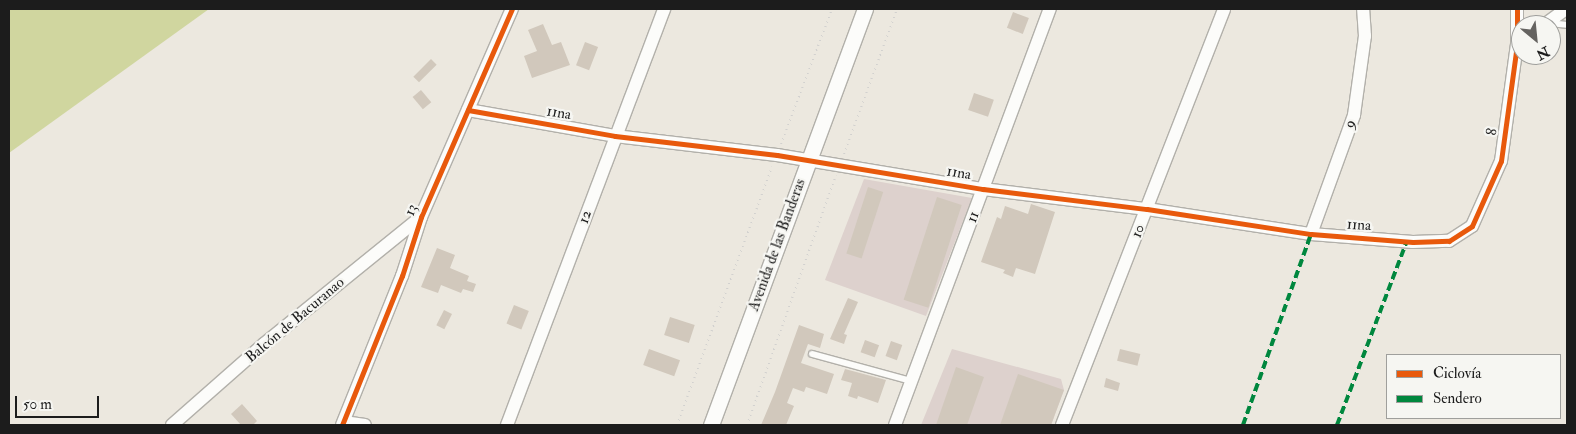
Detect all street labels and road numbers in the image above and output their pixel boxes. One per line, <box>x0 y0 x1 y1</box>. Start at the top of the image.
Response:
street label: 11na <box>545 102 573 124</box>
street label: 9 <box>1340 117 1360 131</box>
street label: 8 <box>1483 127 1501 137</box>
street label: 11na <box>945 162 973 184</box>
street label: Avenida de las Banderas <box>745 176 809 314</box>
street label: 13 <box>401 202 421 218</box>
street label: 12 <box>574 208 596 226</box>
street label: 11 <box>963 209 983 225</box>
street label: 11na <box>1346 215 1372 235</box>
street label: 10 <box>1127 222 1149 240</box>
street label: Balcón de Bacuranao <box>242 273 348 367</box>

